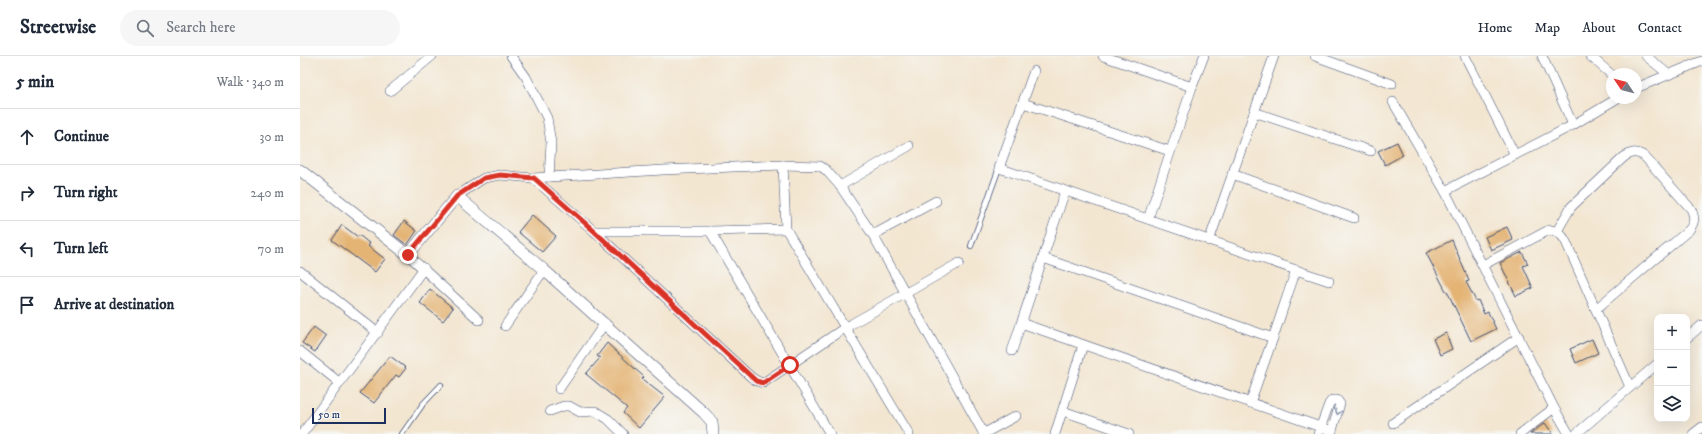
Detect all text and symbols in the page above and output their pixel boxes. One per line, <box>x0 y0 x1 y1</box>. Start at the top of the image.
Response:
search box <box>120 10 400 46</box>
text: Streetwise <box>20 16 96 39</box>
icon: search <box>134 17 156 39</box>
text: Search here <box>166 18 236 37</box>
text: Home <box>1478 19 1512 37</box>
text: Map <box>1534 19 1560 37</box>
text: About <box>1582 19 1616 37</box>
text: Contact <box>1638 19 1682 37</box>
north arrow <box>1606 68 1642 104</box>
text: 5 min <box>16 71 54 93</box>
text: Walk · 340 m <box>216 74 284 90</box>
icon: ahead <box>16 126 38 148</box>
text: Continue <box>54 127 109 146</box>
text: 30 m <box>260 129 284 145</box>
icon: right <box>16 182 38 204</box>
text: Turn right <box>54 183 117 202</box>
text: 240 m <box>251 185 284 201</box>
icon: left <box>16 238 38 260</box>
text: Turn left <box>54 239 108 258</box>
text: 70 m <box>258 241 284 257</box>
route end <box>399 246 417 264</box>
icon: arrive <box>16 294 38 316</box>
text: Arrive at destination <box>54 295 174 314</box>
map controls <box>1654 314 1690 422</box>
button: + <box>1654 314 1690 350</box>
button: − <box>1654 350 1690 386</box>
route start <box>781 356 799 374</box>
button: layers <box>1654 386 1690 422</box>
scale bar <box>312 406 386 425</box>
text: 50 m <box>318 408 340 422</box>
one-way arrow <box>1334 408 1343 415</box>

